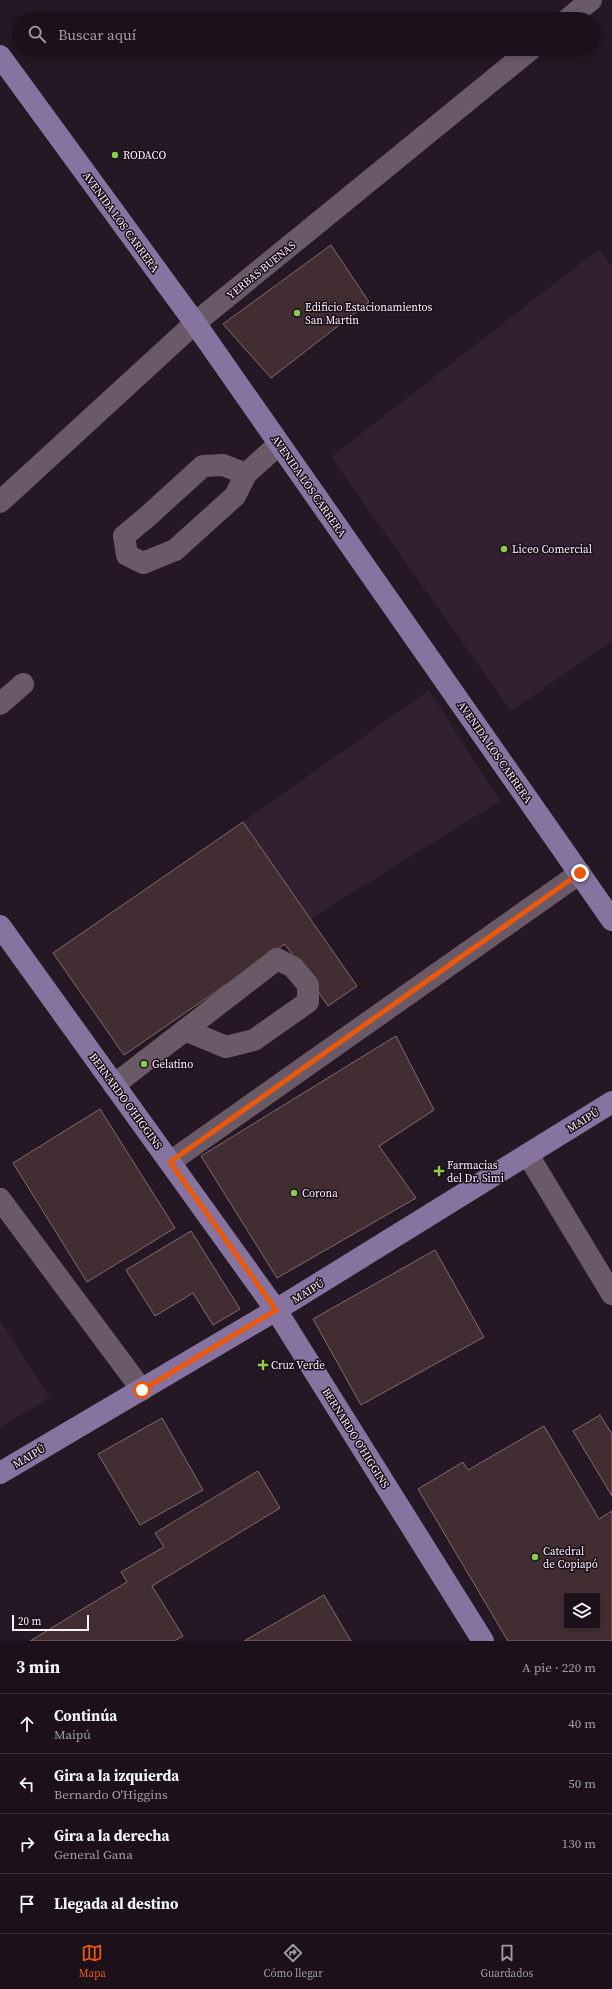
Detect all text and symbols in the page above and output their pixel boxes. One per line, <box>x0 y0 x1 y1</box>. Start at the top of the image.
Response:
search box <box>12 12 600 56</box>
icon: search <box>26 23 48 45</box>
text: Buscar aquí <box>58 24 136 45</box>
place label: RODACO <box>123 148 166 163</box>
marker: RODACO <box>110 150 120 160</box>
street label: AVENIDA LOS CARRERA <box>79 169 163 276</box>
street label: YERBAS BUENAS <box>224 238 299 303</box>
place label: Edificio Estacionamientos San Martin <box>305 300 433 328</box>
marker: Edificio Estacionamientos San Martin <box>292 308 302 318</box>
street label: AVENIDA LOS CARRERA <box>268 432 350 541</box>
place label: Liceo Comercial <box>512 542 592 557</box>
marker: Liceo Comercial <box>499 544 509 554</box>
street label: AVENIDA LOS CARRERA <box>454 698 536 807</box>
route end <box>571 864 589 882</box>
street label: BERNARDO O'HIGGINS <box>86 1050 166 1153</box>
place label: Gelatino <box>152 1057 193 1072</box>
marker: Gelatino <box>139 1059 149 1069</box>
street label: MAIPÚ <box>564 1105 602 1136</box>
place label: Farmacias del Dr. Simi <box>447 1158 504 1186</box>
marker: Farmacias del Dr. Simi <box>434 1166 444 1176</box>
place label: Corona <box>302 1186 338 1201</box>
marker: Corona <box>289 1188 299 1198</box>
street label: MAIPÚ <box>289 1276 327 1307</box>
place label: Cruz Verde <box>271 1358 325 1373</box>
marker: Cruz Verde <box>258 1360 268 1370</box>
route start <box>133 1381 151 1399</box>
street label: BERNARDO O'HIGGINS <box>319 1385 393 1491</box>
street label: MAIPÚ <box>10 1441 48 1472</box>
place label: Catedral de Copiapó <box>543 1544 598 1572</box>
marker: Catedral de Copiapó <box>530 1552 540 1562</box>
map controls <box>564 1593 600 1629</box>
button: layers <box>564 1593 600 1629</box>
scale bar <box>12 1613 89 1632</box>
text: 20 m <box>18 1614 41 1629</box>
text: 3 min <box>16 1655 60 1679</box>
text: A pie · 220 m <box>522 1659 596 1676</box>
text: Continúa <box>54 1705 117 1726</box>
icon: ahead <box>16 1713 38 1735</box>
text: 40 m <box>568 1715 596 1732</box>
text: Maipú <box>54 1726 91 1743</box>
text: Gira a la izquierda <box>54 1765 179 1786</box>
icon: left <box>16 1773 38 1795</box>
text: 50 m <box>568 1775 596 1792</box>
text: Bernardo O'Higgins <box>54 1786 168 1803</box>
text: Gira a la derecha <box>54 1825 169 1846</box>
icon: right <box>16 1833 38 1855</box>
text: 130 m <box>562 1835 596 1852</box>
text: General Gana <box>54 1846 133 1863</box>
icon: arrive <box>16 1893 38 1915</box>
text: Llegada al destino <box>54 1893 179 1914</box>
tab: Mapa <box>79 1942 106 1981</box>
tab: Cómo llegar <box>263 1942 323 1981</box>
tab: Guardados <box>480 1942 533 1981</box>

